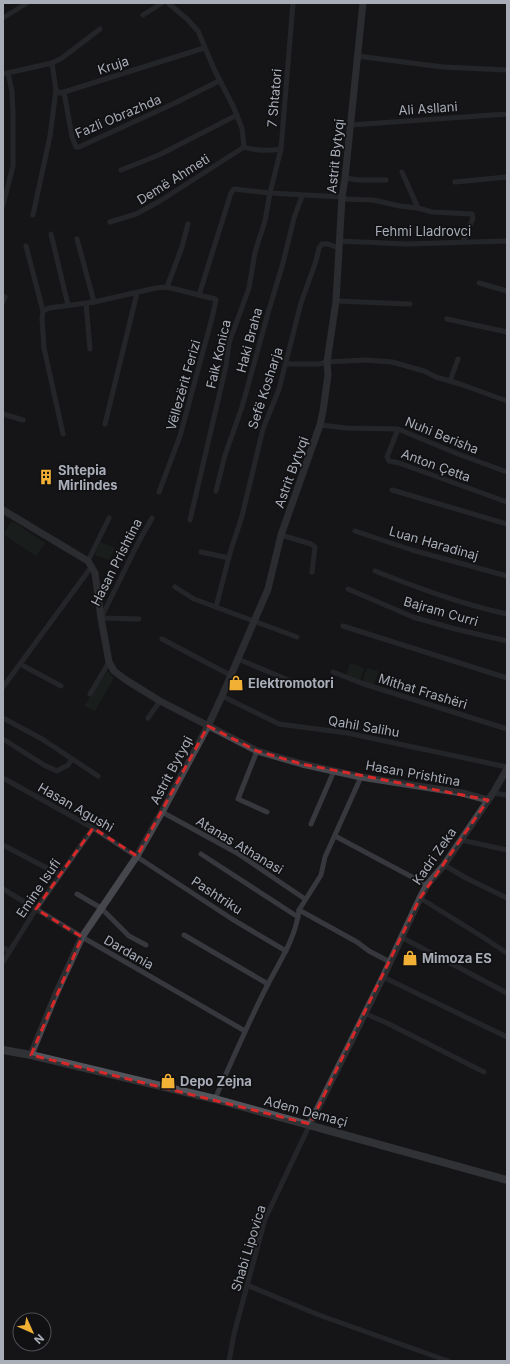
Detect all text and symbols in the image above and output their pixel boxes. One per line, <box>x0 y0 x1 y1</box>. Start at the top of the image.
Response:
street label: Kruja <box>95 52 131 78</box>
street label: 7 Shtatori <box>263 68 285 128</box>
street label: Fazli Obrazhda <box>73 91 163 141</box>
street label: Ali Asllani <box>398 98 458 118</box>
street label: Astrit Bytyqi <box>323 118 347 194</box>
street label: Demë Ahmeti <box>134 150 212 208</box>
street label: Fehmi Lladrovci <box>375 223 471 239</box>
street label: Haki Braha <box>233 306 265 374</box>
street label: Faik Konica <box>202 318 234 390</box>
street label: Vëllezërit Ferizi <box>162 338 204 432</box>
street label: Sefë Kosharja <box>244 345 286 431</box>
street label: Nuhi Berisha <box>403 413 481 457</box>
street label: Astrit Bytyqi <box>271 434 311 510</box>
street label: Anton Çetta <box>399 445 473 485</box>
place label: Shtepia Mirlindes <box>58 462 118 493</box>
building icon: Shtepia Mirlindes <box>37 468 55 486</box>
street label: Hasan Prishtina <box>87 516 145 608</box>
street label: Luan Haradinaj <box>388 523 480 563</box>
street label: Bajram Curri <box>402 593 480 629</box>
street label: Mithat Frashëri <box>377 670 469 712</box>
shop icon: Elektromotori <box>227 674 245 692</box>
place label: Elektromotori <box>248 675 334 691</box>
street label: Qahil Salihu <box>327 712 401 740</box>
street label: Astrit Bytyqi <box>146 733 196 807</box>
street label: Hasan Prishtina <box>364 757 462 789</box>
street label: Hasan Agushi <box>35 779 117 835</box>
street label: Atanas Athanasi <box>194 813 286 877</box>
street label: Kadri Zeka <box>408 824 460 888</box>
street label: Emine Isufi <box>13 856 63 920</box>
street label: Pashtriku <box>189 873 245 917</box>
street label: Dardania <box>101 931 157 973</box>
shop icon: Mimoza ES <box>401 949 419 967</box>
place label: Mimoza ES <box>422 950 492 966</box>
shop icon: Depo Zejna <box>159 1072 177 1090</box>
place label: Depo Zejna <box>180 1073 252 1089</box>
street label: Adem Demaçi <box>263 1092 349 1130</box>
street label: Shabi Lipovica <box>227 1203 269 1293</box>
north arrow <box>12 1312 52 1352</box>
text: N <box>31 1331 47 1347</box>

